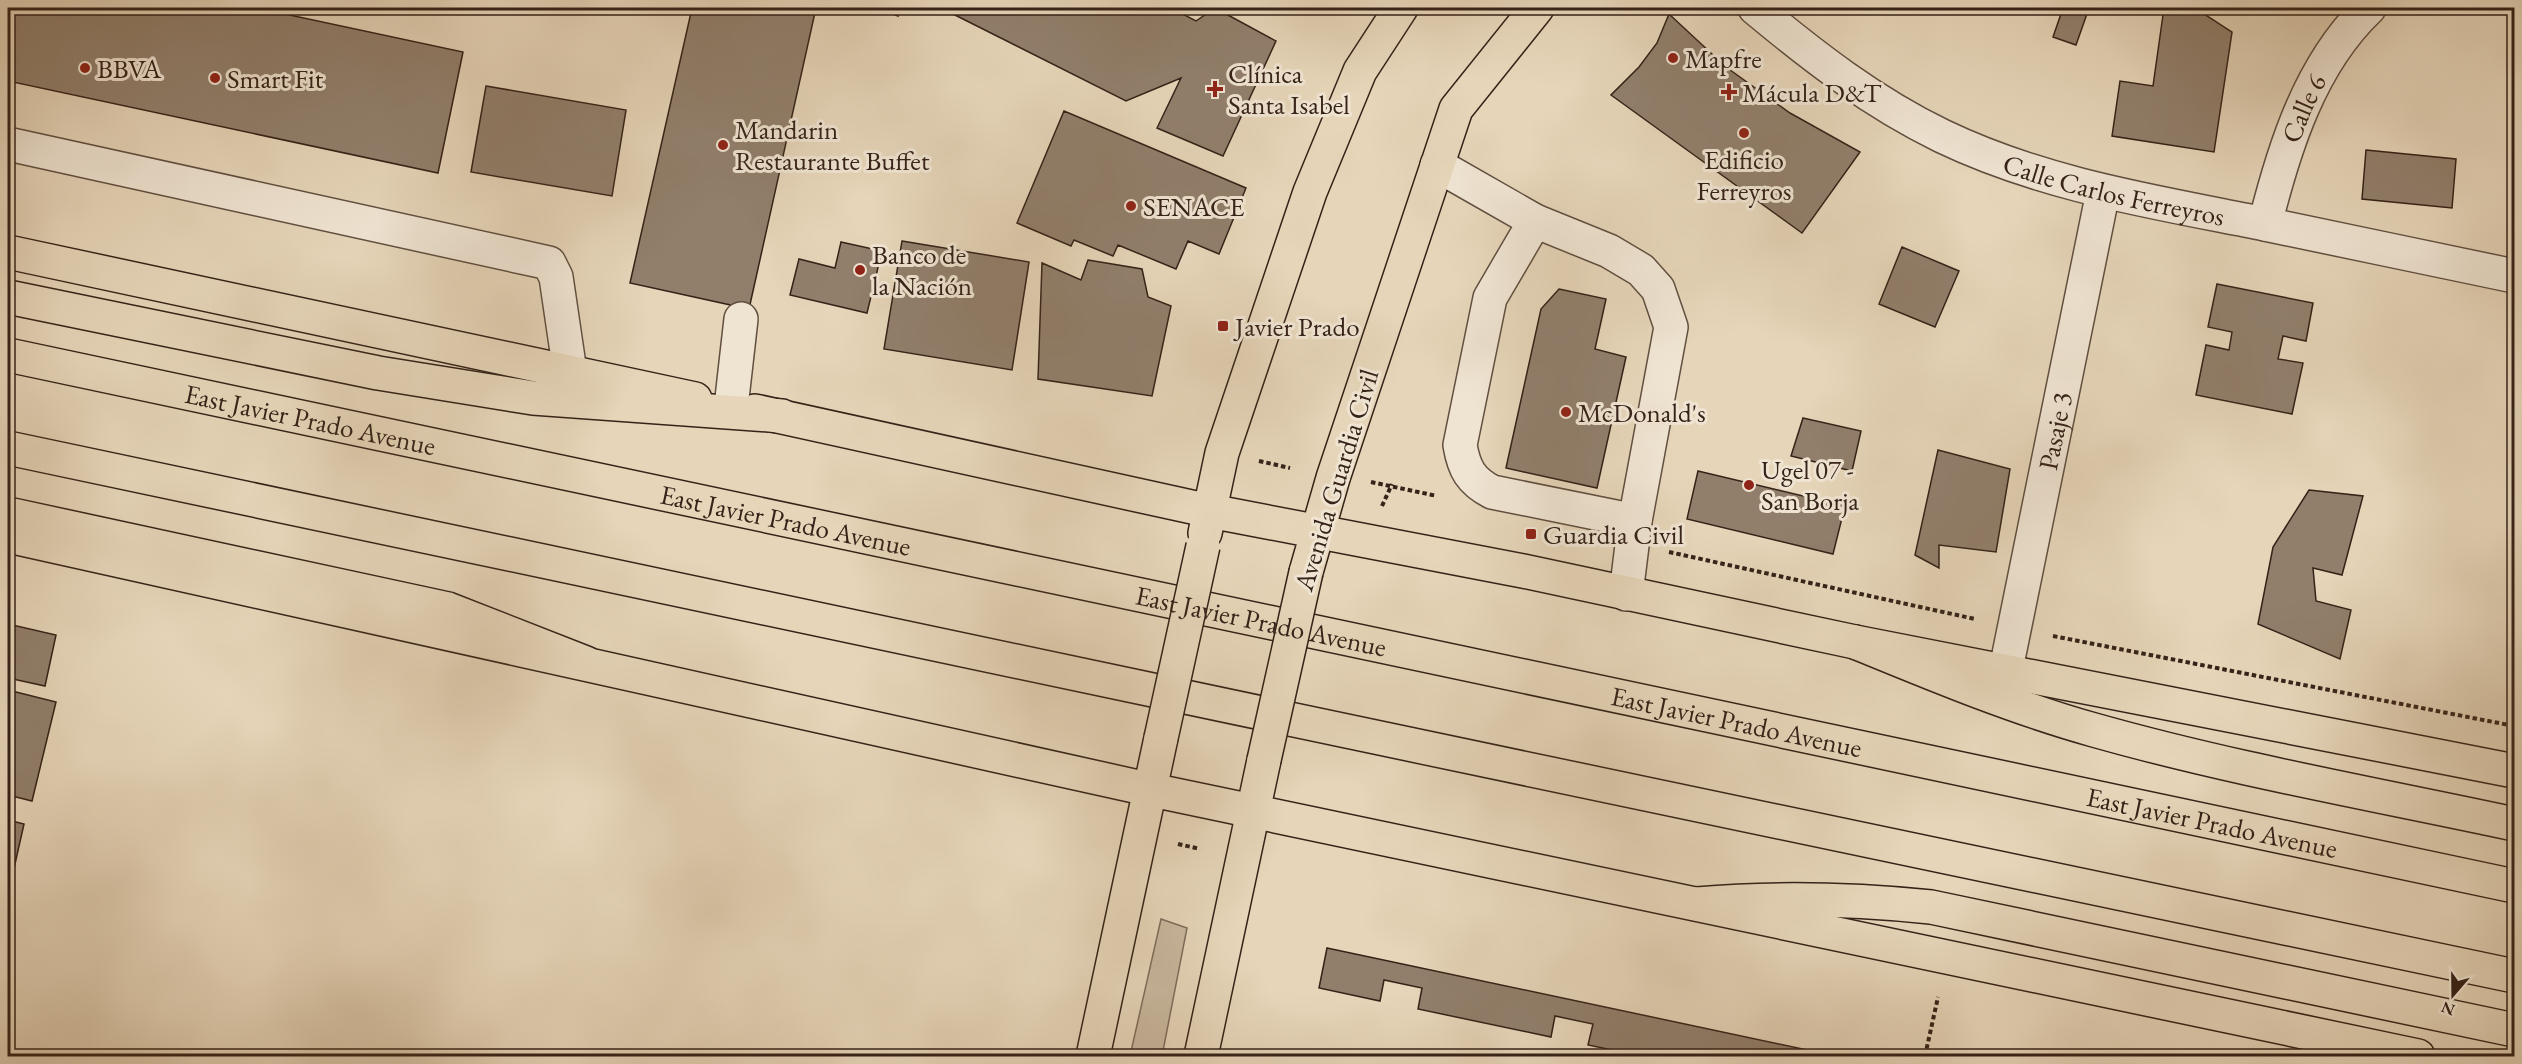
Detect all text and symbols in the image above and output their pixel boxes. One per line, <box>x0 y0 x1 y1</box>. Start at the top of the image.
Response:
place label: Mapfre <box>1685 41 1762 76</box>
place label: BBVA <box>97 51 162 86</box>
marker: Mapfre <box>1666 51 1680 65</box>
place label: Clínica Santa Isabel <box>1228 56 1350 122</box>
marker: BBVA <box>78 61 92 75</box>
place label: Smart Fit <box>227 61 324 96</box>
street label: Calle 6 <box>2273 67 2333 147</box>
marker: Smart Fit <box>208 71 222 85</box>
place label: Mácula D&T <box>1742 75 1882 110</box>
marker: Clínica Santa Isabel <box>1206 80 1224 98</box>
marker: Mácula D&T <box>1720 83 1738 101</box>
place label: Mandarin Restaurante Buffet <box>735 112 930 178</box>
marker: Edificio Ferreyros <box>1737 126 1751 140</box>
marker: Mandarin Restaurante Buffet <box>716 138 730 152</box>
place label: Edificio Ferreyros <box>1696 142 1792 208</box>
street label: Calle Carlos Ferreyros <box>1998 145 2228 233</box>
place label: SENACE <box>1143 189 1244 224</box>
marker: SENACE <box>1124 199 1138 213</box>
place label: Banco de la Nación <box>872 237 972 303</box>
marker: Banco de la Nación <box>853 263 867 277</box>
place label: Javier Prado <box>1233 309 1360 344</box>
marker: Javier Prado <box>1216 319 1230 333</box>
street label: Avenida Guardia Civil <box>1285 365 1386 596</box>
street label: East Javier Prado Avenue <box>182 375 439 463</box>
street label: Pasaje 3 <box>2029 389 2079 473</box>
place label: McDonald's <box>1578 395 1706 430</box>
marker: McDonald's <box>1559 405 1573 419</box>
place label: Ugel 07 - San Borja <box>1761 452 1859 518</box>
street label: East Javier Prado Avenue <box>657 476 914 563</box>
marker: Ugel 07 - San Borja <box>1742 478 1756 492</box>
place label: Guardia Civil <box>1543 517 1684 552</box>
marker: Guardia Civil <box>1524 527 1538 541</box>
street label: East Javier Prado Avenue <box>1133 577 1390 664</box>
street label: East Javier Prado Avenue <box>1608 678 1865 765</box>
street label: East Javier Prado Avenue <box>2083 778 2341 866</box>
north arrow <box>2423 965 2483 1025</box>
text: N <box>2438 997 2458 1021</box>

